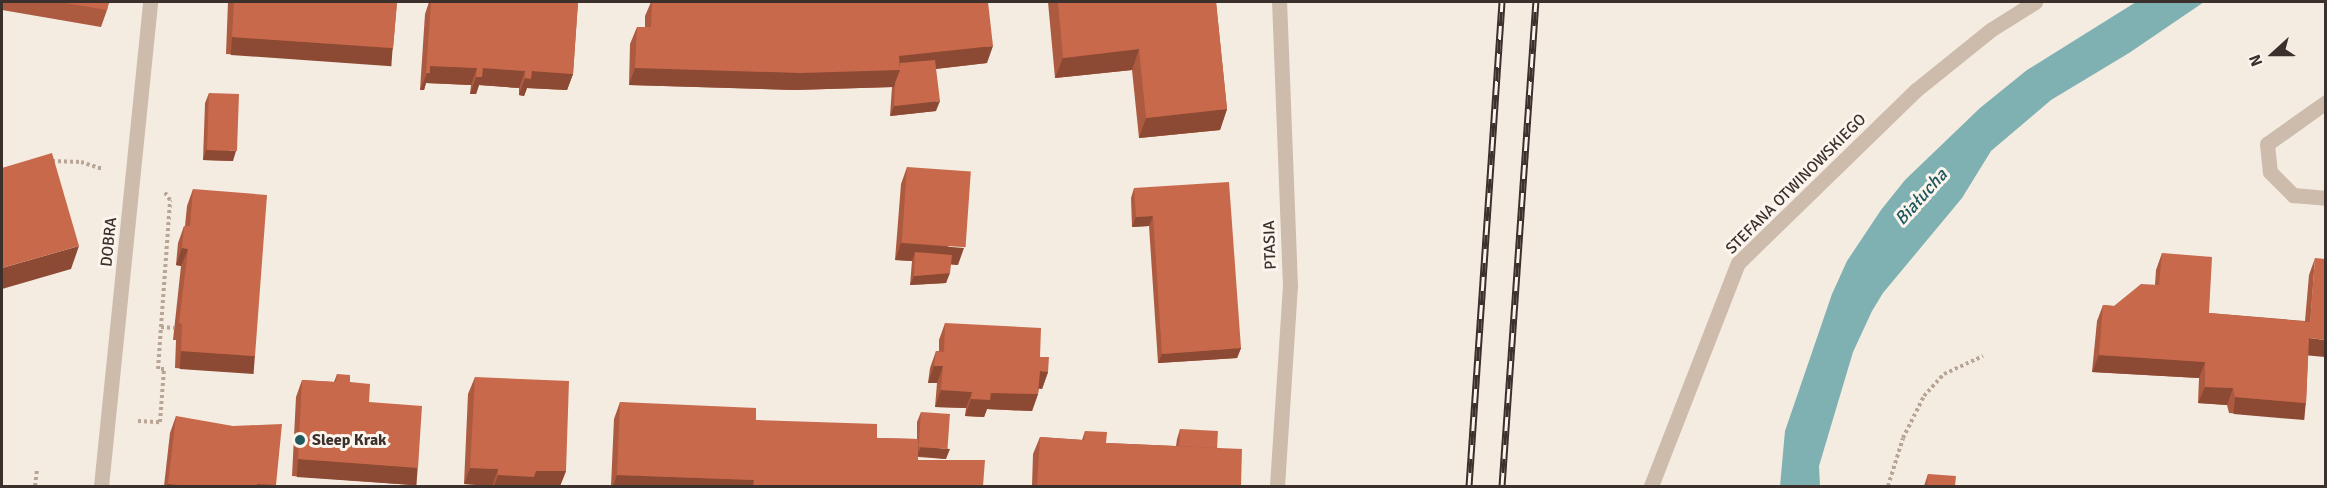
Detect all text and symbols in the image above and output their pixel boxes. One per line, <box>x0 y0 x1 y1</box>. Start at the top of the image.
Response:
north arrow <box>2243 24 2303 84</box>
text: N <box>2245 52 2268 69</box>
street label: STEFANA OTWINOWSKIEGO <box>1722 110 1870 258</box>
water label: Białucha <box>1890 164 1952 230</box>
street label: DOBRA <box>97 216 121 268</box>
street label: PTASIA <box>1260 220 1280 270</box>
place label: Sleep Krak <box>312 430 386 450</box>
marker: Sleep Krak <box>293 433 307 447</box>

